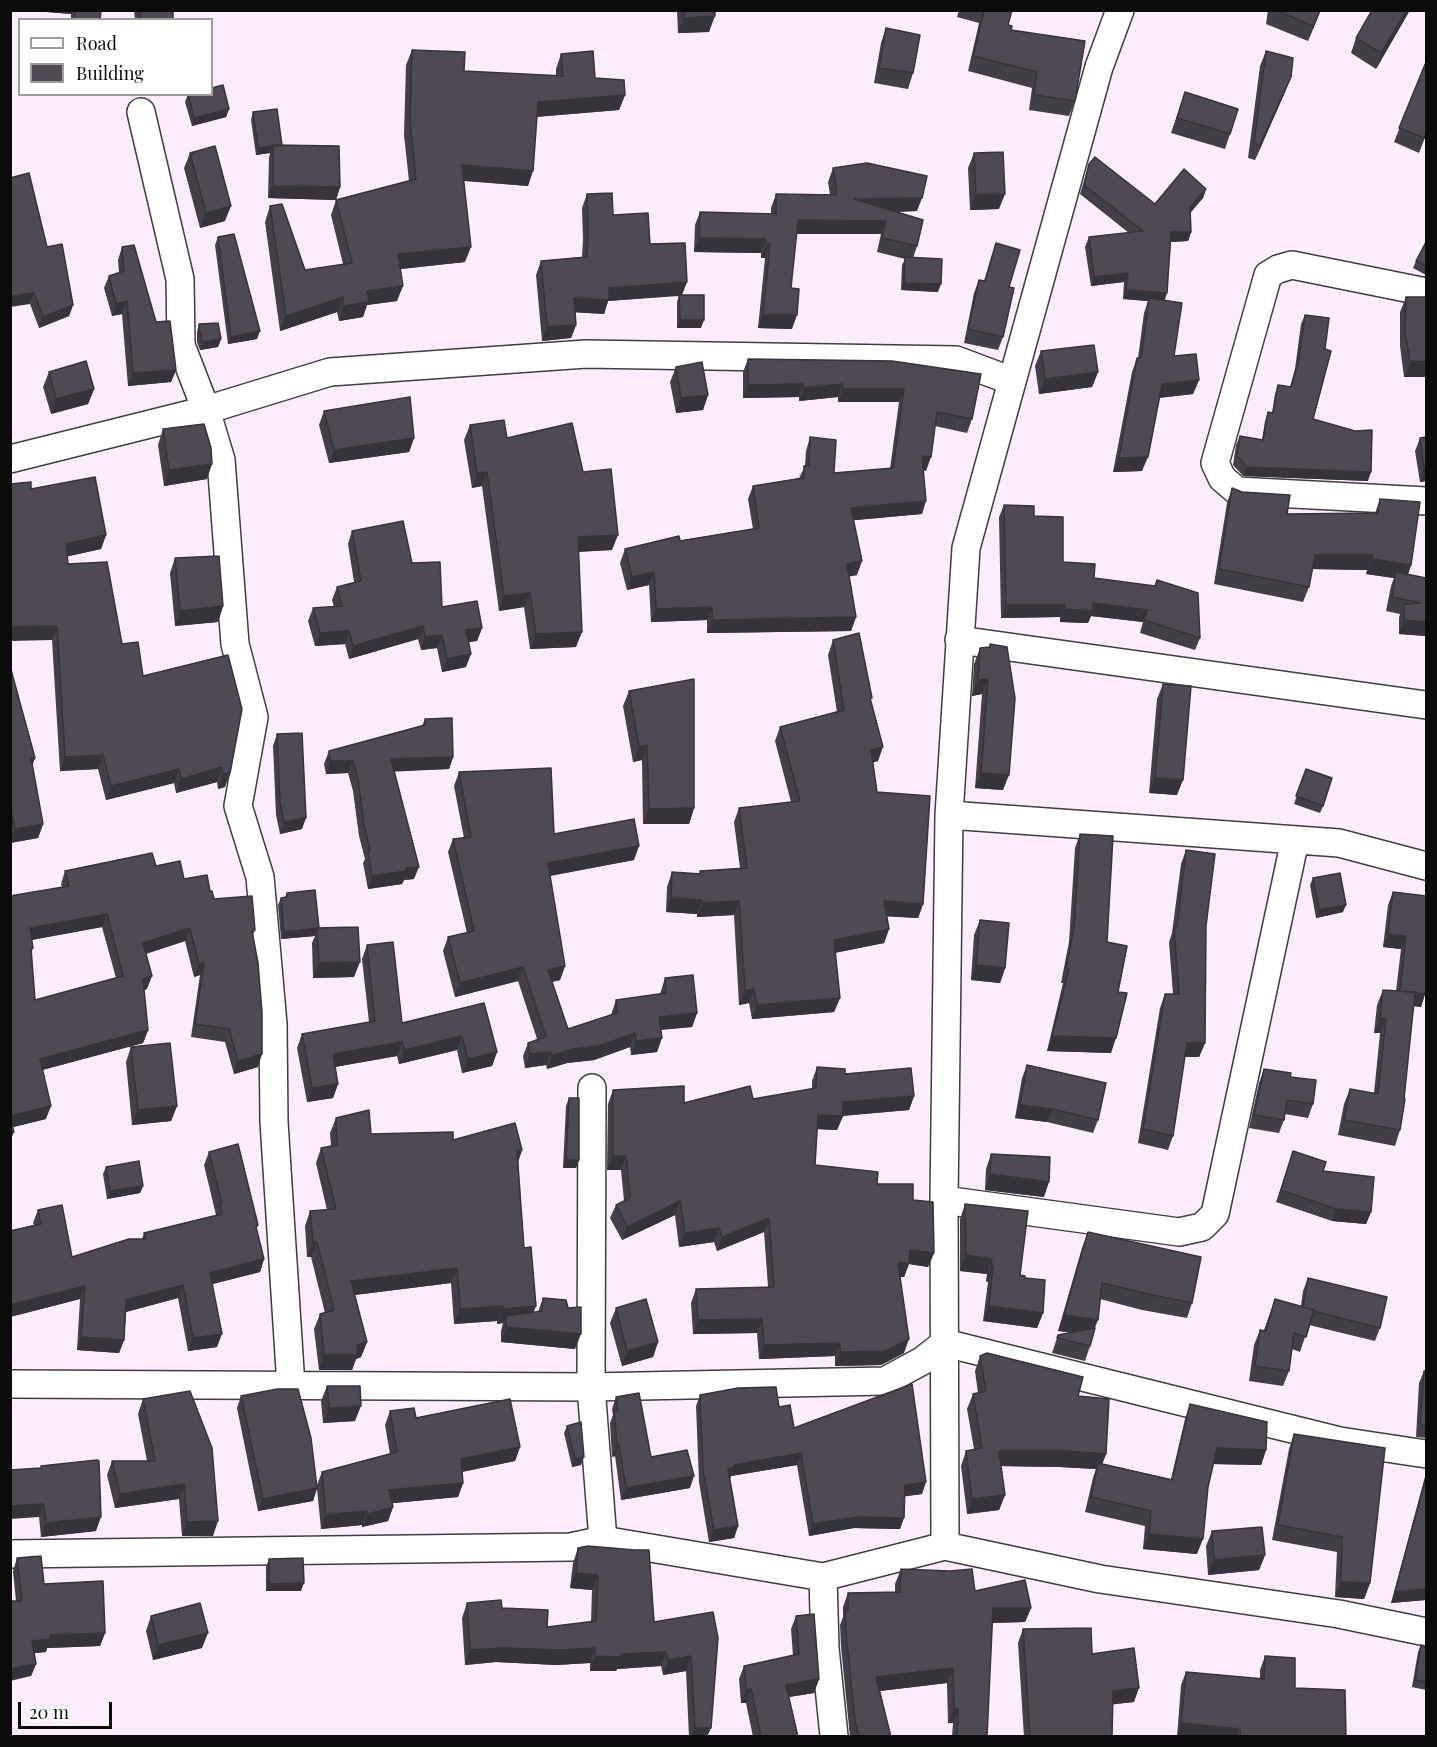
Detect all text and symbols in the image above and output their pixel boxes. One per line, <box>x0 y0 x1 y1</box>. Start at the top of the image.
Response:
legend <box>18 18 213 96</box>
text: Road <box>76 31 117 55</box>
text: Building <box>76 61 144 85</box>
scale bar <box>21 1690 116 1728</box>
text: 20 m <box>29 1700 69 1724</box>

